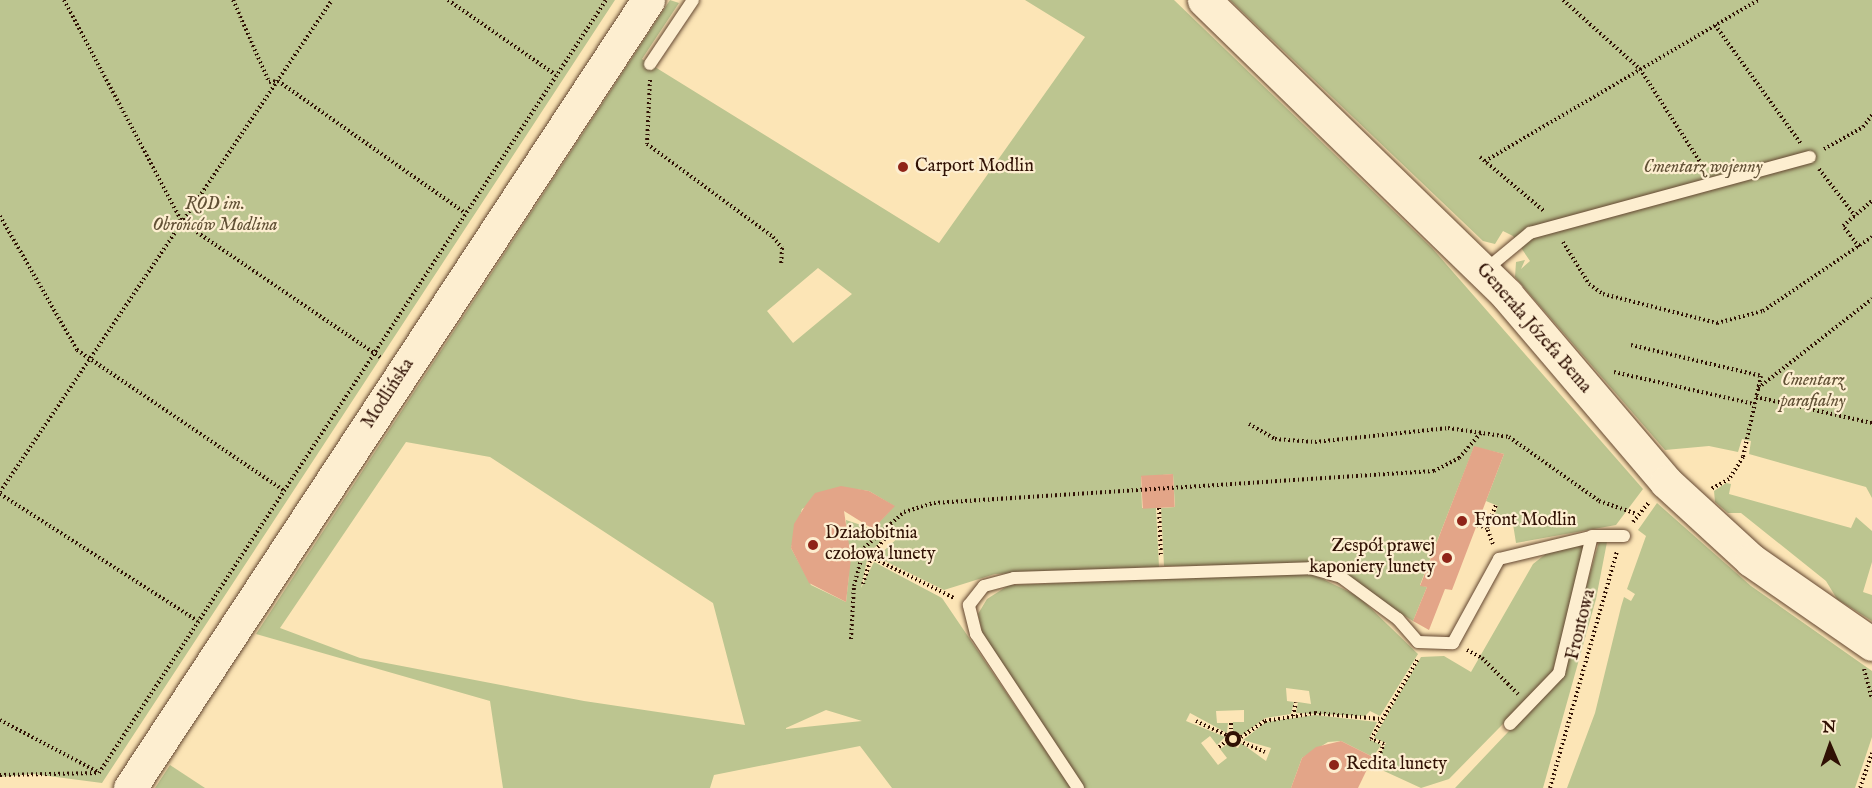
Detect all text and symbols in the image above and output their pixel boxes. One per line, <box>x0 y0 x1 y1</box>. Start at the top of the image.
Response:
place label: Carport Modlin <box>915 156 1034 178</box>
park label: Cmentarz wojenny <box>1644 157 1762 179</box>
marker: Carport Modlin <box>896 160 910 174</box>
park label: ROD im. Obrońców Modlina <box>152 195 278 238</box>
street label: Generała Józefa Bema <box>1471 260 1595 398</box>
street label: Modlińska <box>358 355 420 433</box>
park label: Cmentarz parafialny <box>1780 371 1846 413</box>
place label: Front Modlin <box>1474 510 1576 532</box>
marker: Front Modlin <box>1455 514 1469 528</box>
place label: Działobitnia czołowa lunety <box>825 524 936 566</box>
place label: Zespół prawej kaponiery lunety <box>1309 537 1435 580</box>
marker: Działobitnia czołowa lunety <box>806 538 820 552</box>
marker: Zespół prawej kaponiery lunety <box>1440 551 1454 565</box>
street label: Frontowa <box>1563 587 1601 663</box>
north arrow <box>1800 716 1860 776</box>
text: N <box>1822 718 1837 738</box>
place label: Redita lunety <box>1346 754 1447 776</box>
marker: Redita lunety <box>1327 758 1341 772</box>

